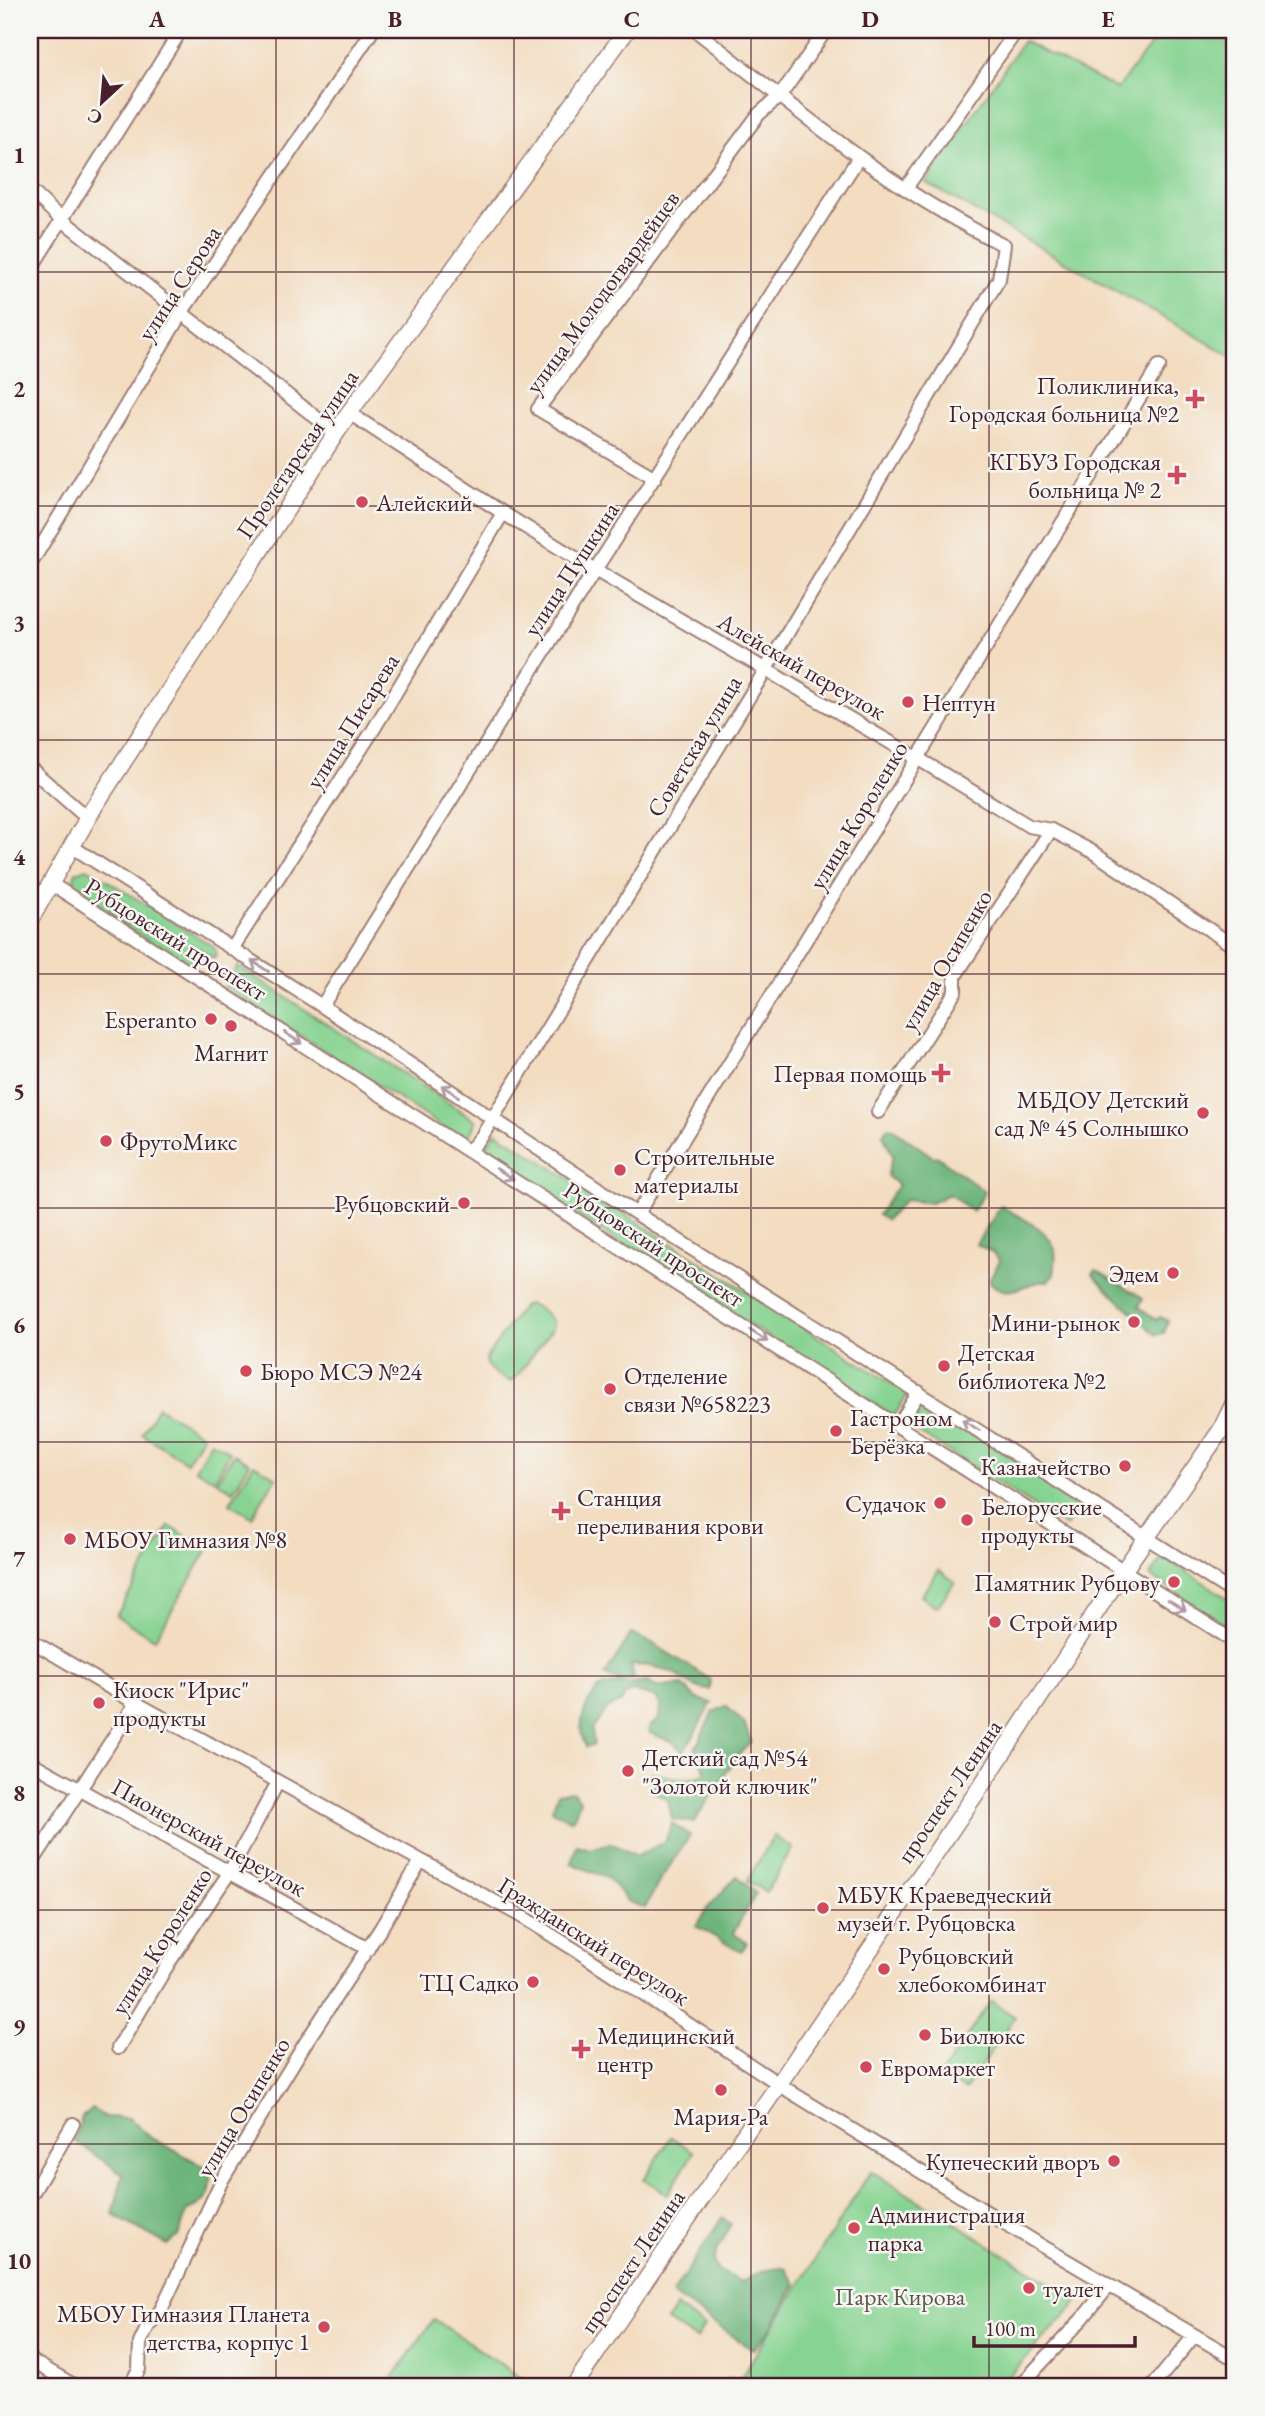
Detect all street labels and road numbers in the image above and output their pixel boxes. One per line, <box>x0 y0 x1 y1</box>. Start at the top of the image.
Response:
street label: улица Молодогвардейцев <box>518 184 686 400</box>
street label: улица Серова <box>130 219 228 347</box>
street label: Пролетарская улица <box>229 363 365 545</box>
street label: улица Пушкина <box>516 496 626 642</box>
street label: Алейский переулок <box>711 605 892 727</box>
street label: улица Писарева <box>298 647 406 794</box>
street label: Советская улица <box>640 669 749 823</box>
street label: улица Короленко <box>801 735 915 895</box>
street label: Рубцовский проспект <box>79 870 273 1008</box>
street label: улица Осипенко <box>893 884 999 1036</box>
street label: Рубцовский проспект <box>558 1174 750 1314</box>
street label: проспект Ленина <box>889 1713 1009 1869</box>
street label: Пионерский переулок <box>106 1771 312 1904</box>
street label: улица Короленко <box>103 1861 219 2021</box>
street label: Гражданский переулок <box>492 1870 696 2013</box>
street label: улица Осипенко <box>189 2031 297 2183</box>
street label: проспект Ленина <box>572 2183 692 2339</box>

